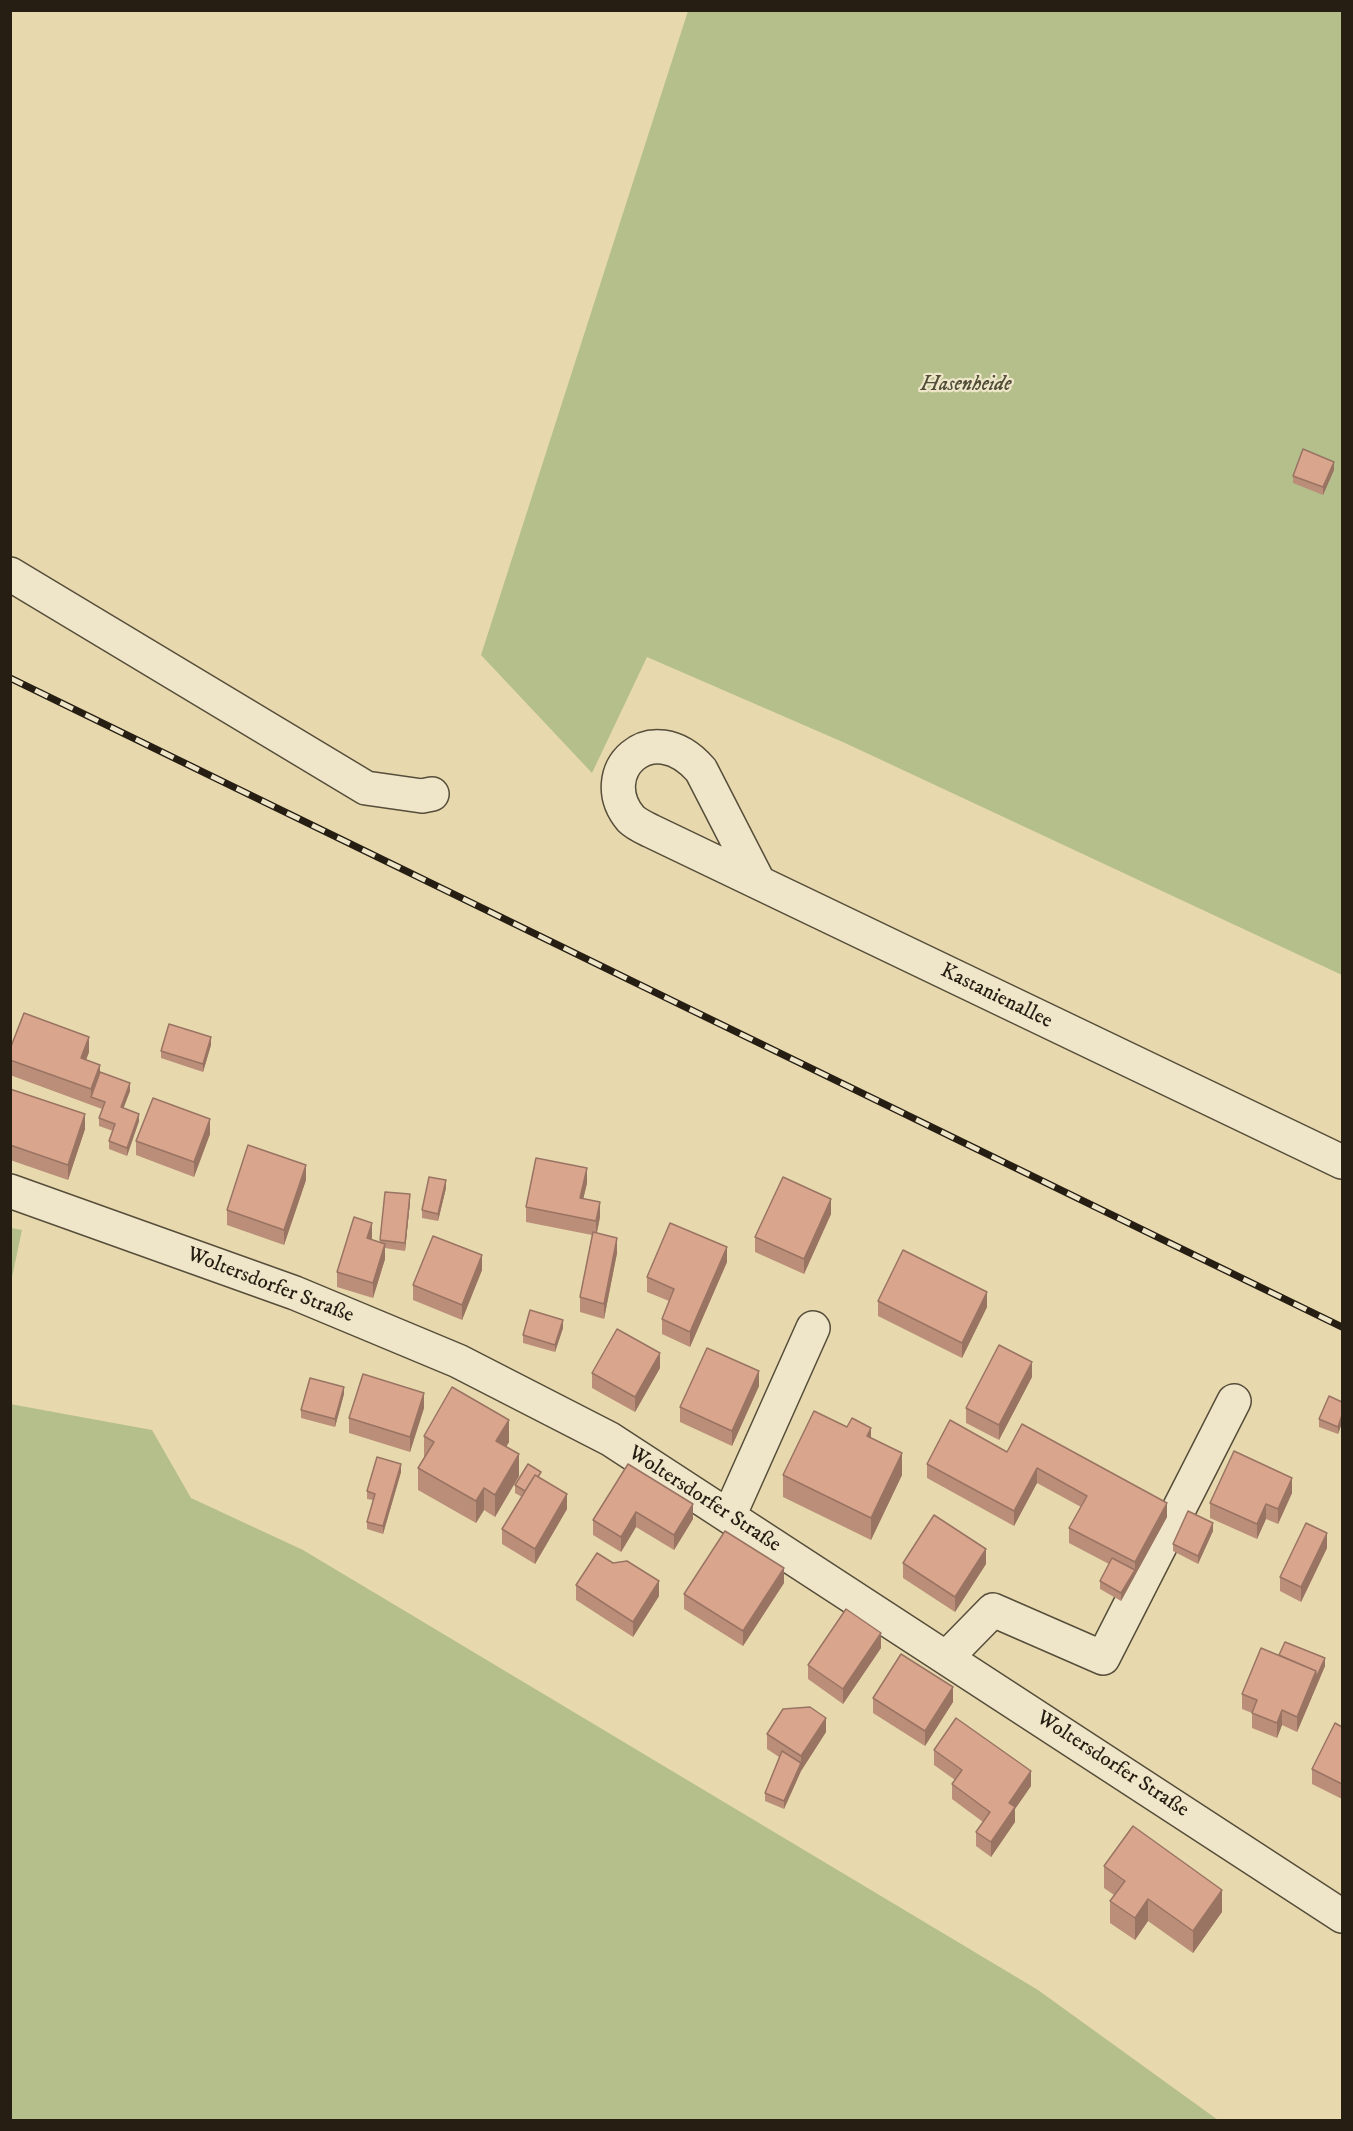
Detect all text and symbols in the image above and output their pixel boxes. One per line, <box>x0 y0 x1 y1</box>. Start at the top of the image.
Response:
park label: Hasenheide <box>921 373 1011 399</box>
street label: Kastanienallee <box>936 959 1056 1035</box>
street label: Woltersdorfer Straße <box>183 1243 357 1329</box>
street label: Woltersdorfer Straße <box>623 1441 785 1559</box>
street label: Woltersdorfer Straße <box>1031 1706 1193 1824</box>

